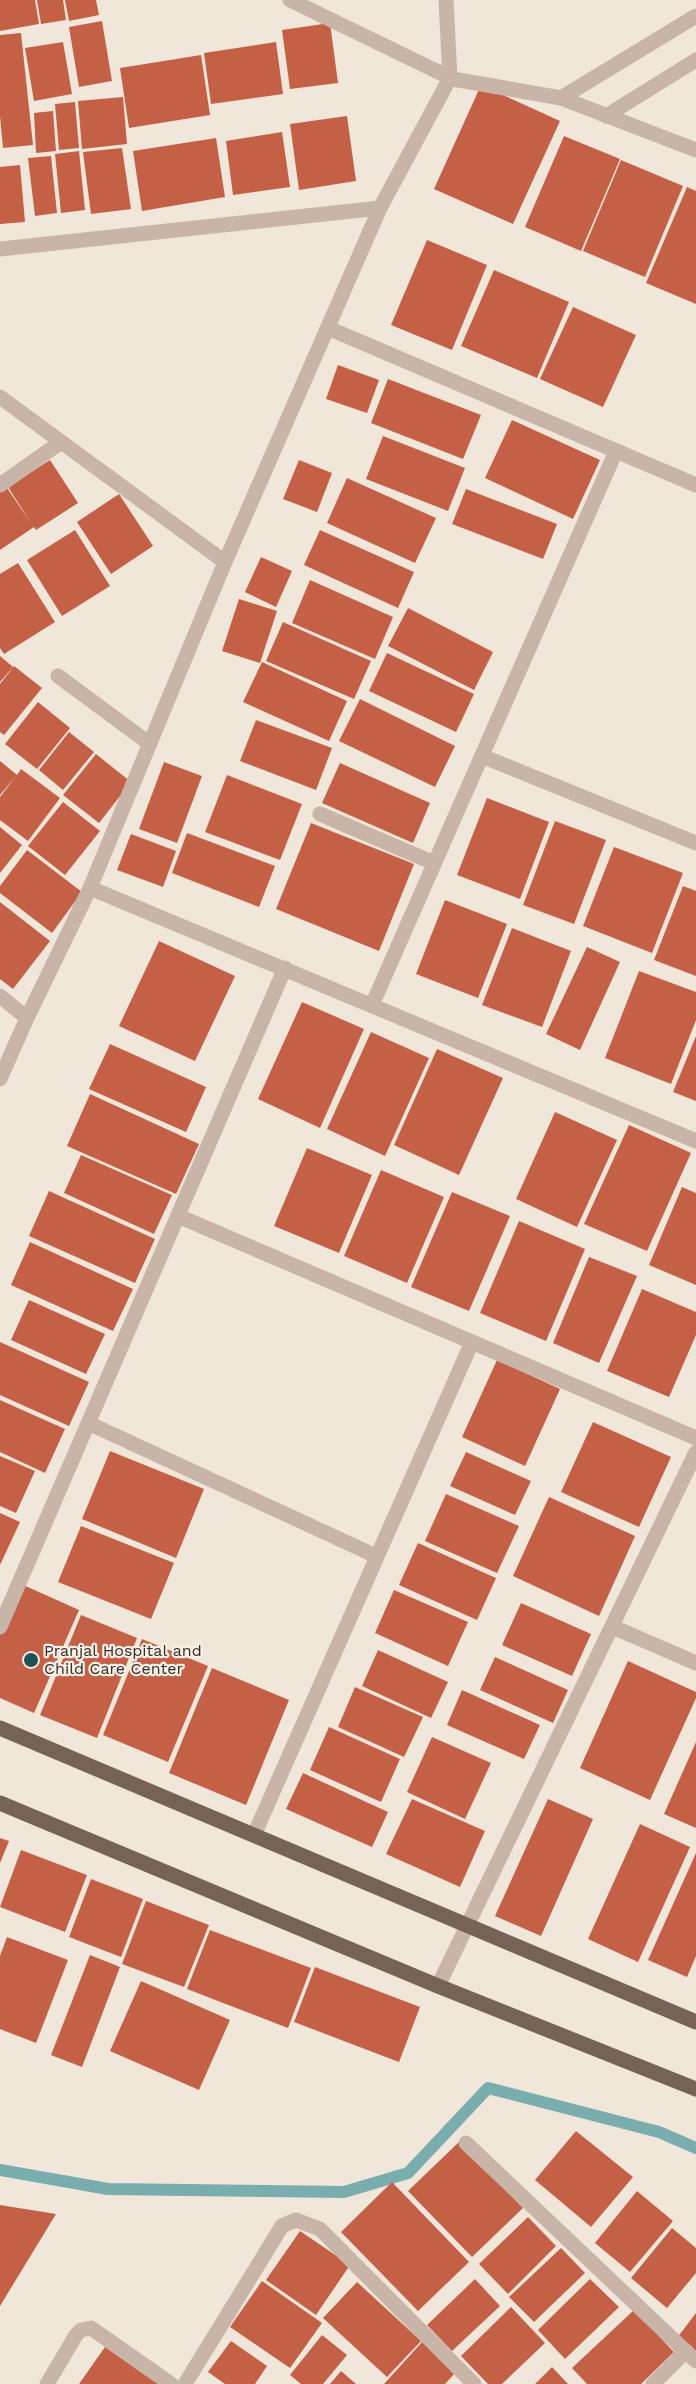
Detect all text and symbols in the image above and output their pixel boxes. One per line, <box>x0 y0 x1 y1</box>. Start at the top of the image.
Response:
place label: Pranjal Hospital and Child Care Center <box>44 1641 202 1679</box>
marker: Pranjal Hospital and Child Care Center <box>22 1651 40 1669</box>

